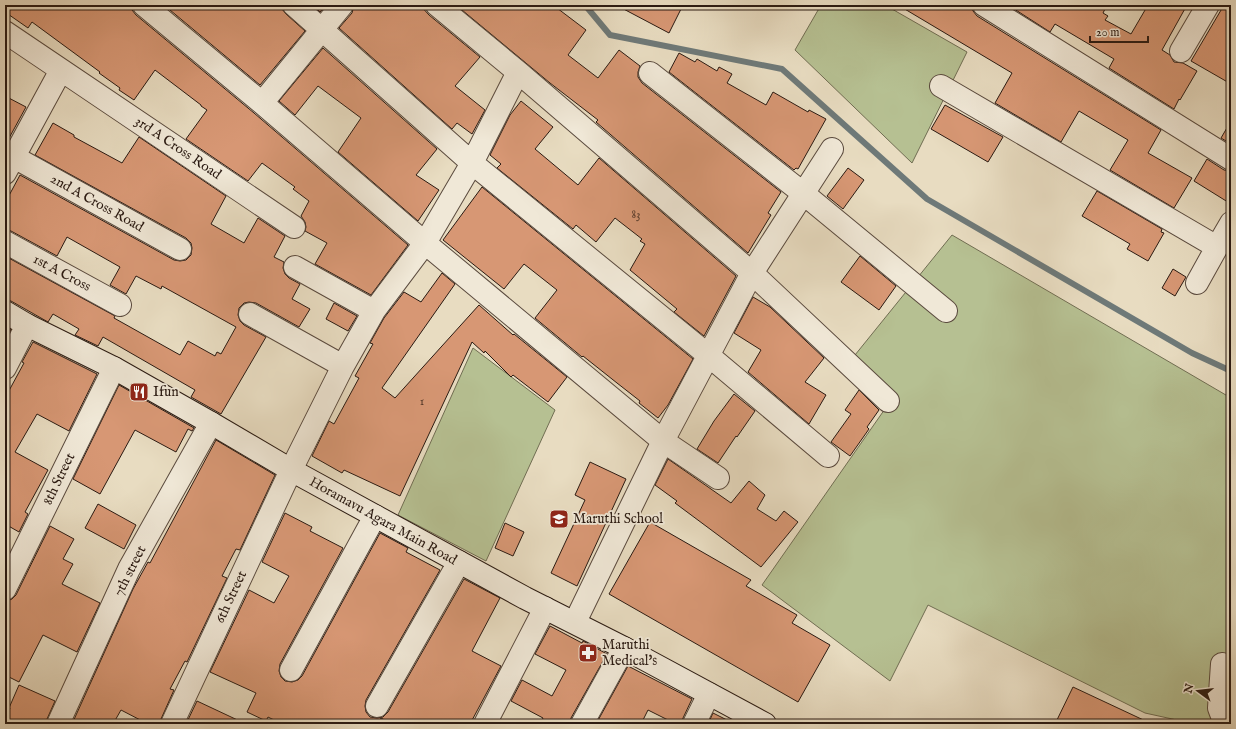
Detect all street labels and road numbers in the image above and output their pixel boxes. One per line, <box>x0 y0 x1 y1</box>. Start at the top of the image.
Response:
street label: 3rd A Cross Road <box>131 112 225 184</box>
street label: 2nd A Cross Road <box>47 170 147 236</box>
street label: 1st A Cross <box>30 250 94 296</box>
street label: 8th Street <box>39 450 79 508</box>
street label: Horamavu Agara Main Road <box>306 473 461 569</box>
street label: 7th street <box>110 543 150 599</box>
street label: 6th Street <box>211 568 251 626</box>

